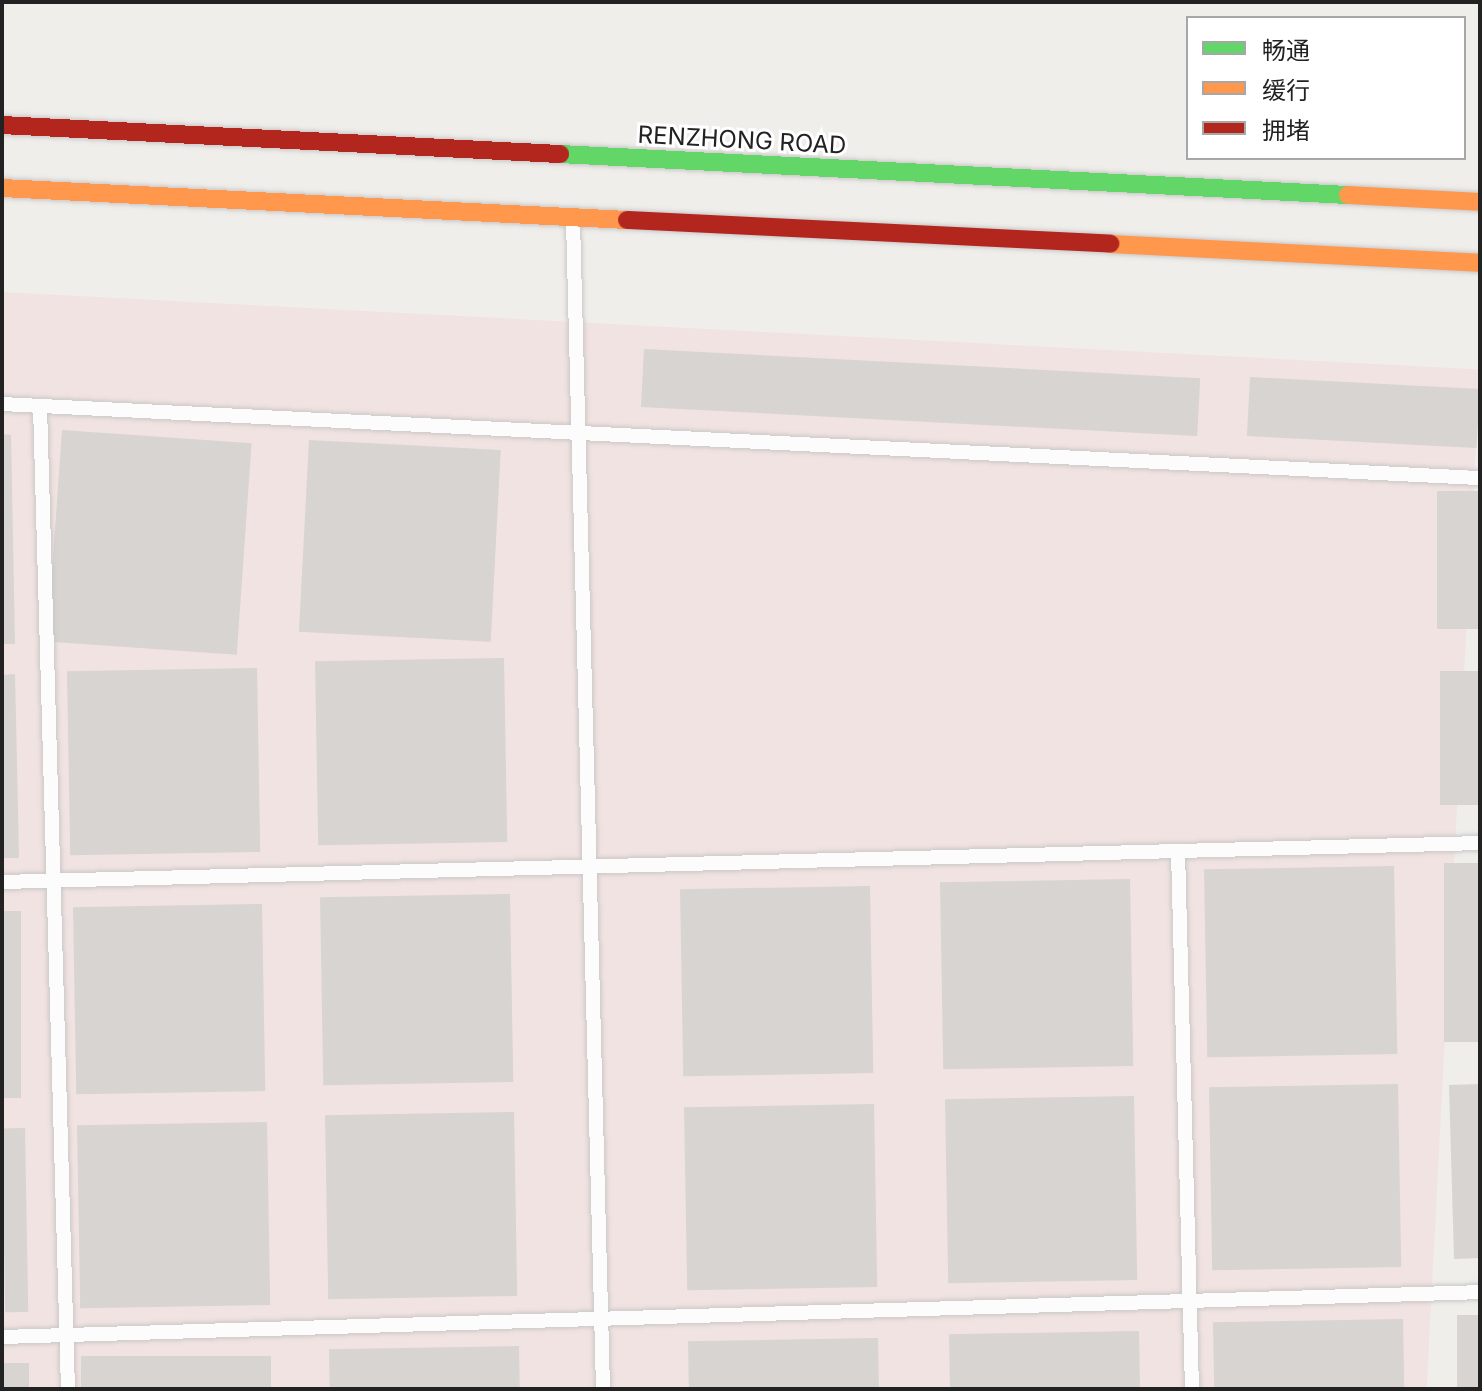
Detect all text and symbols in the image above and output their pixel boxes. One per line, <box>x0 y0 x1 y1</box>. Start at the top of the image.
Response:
legend <box>1186 16 1466 160</box>
text: 畅通 <box>1262 36 1310 65</box>
text: 缓行 <box>1262 76 1310 105</box>
text: 拥堵 <box>1262 116 1310 145</box>
street label: RENZHONG ROAD <box>637 120 847 160</box>

